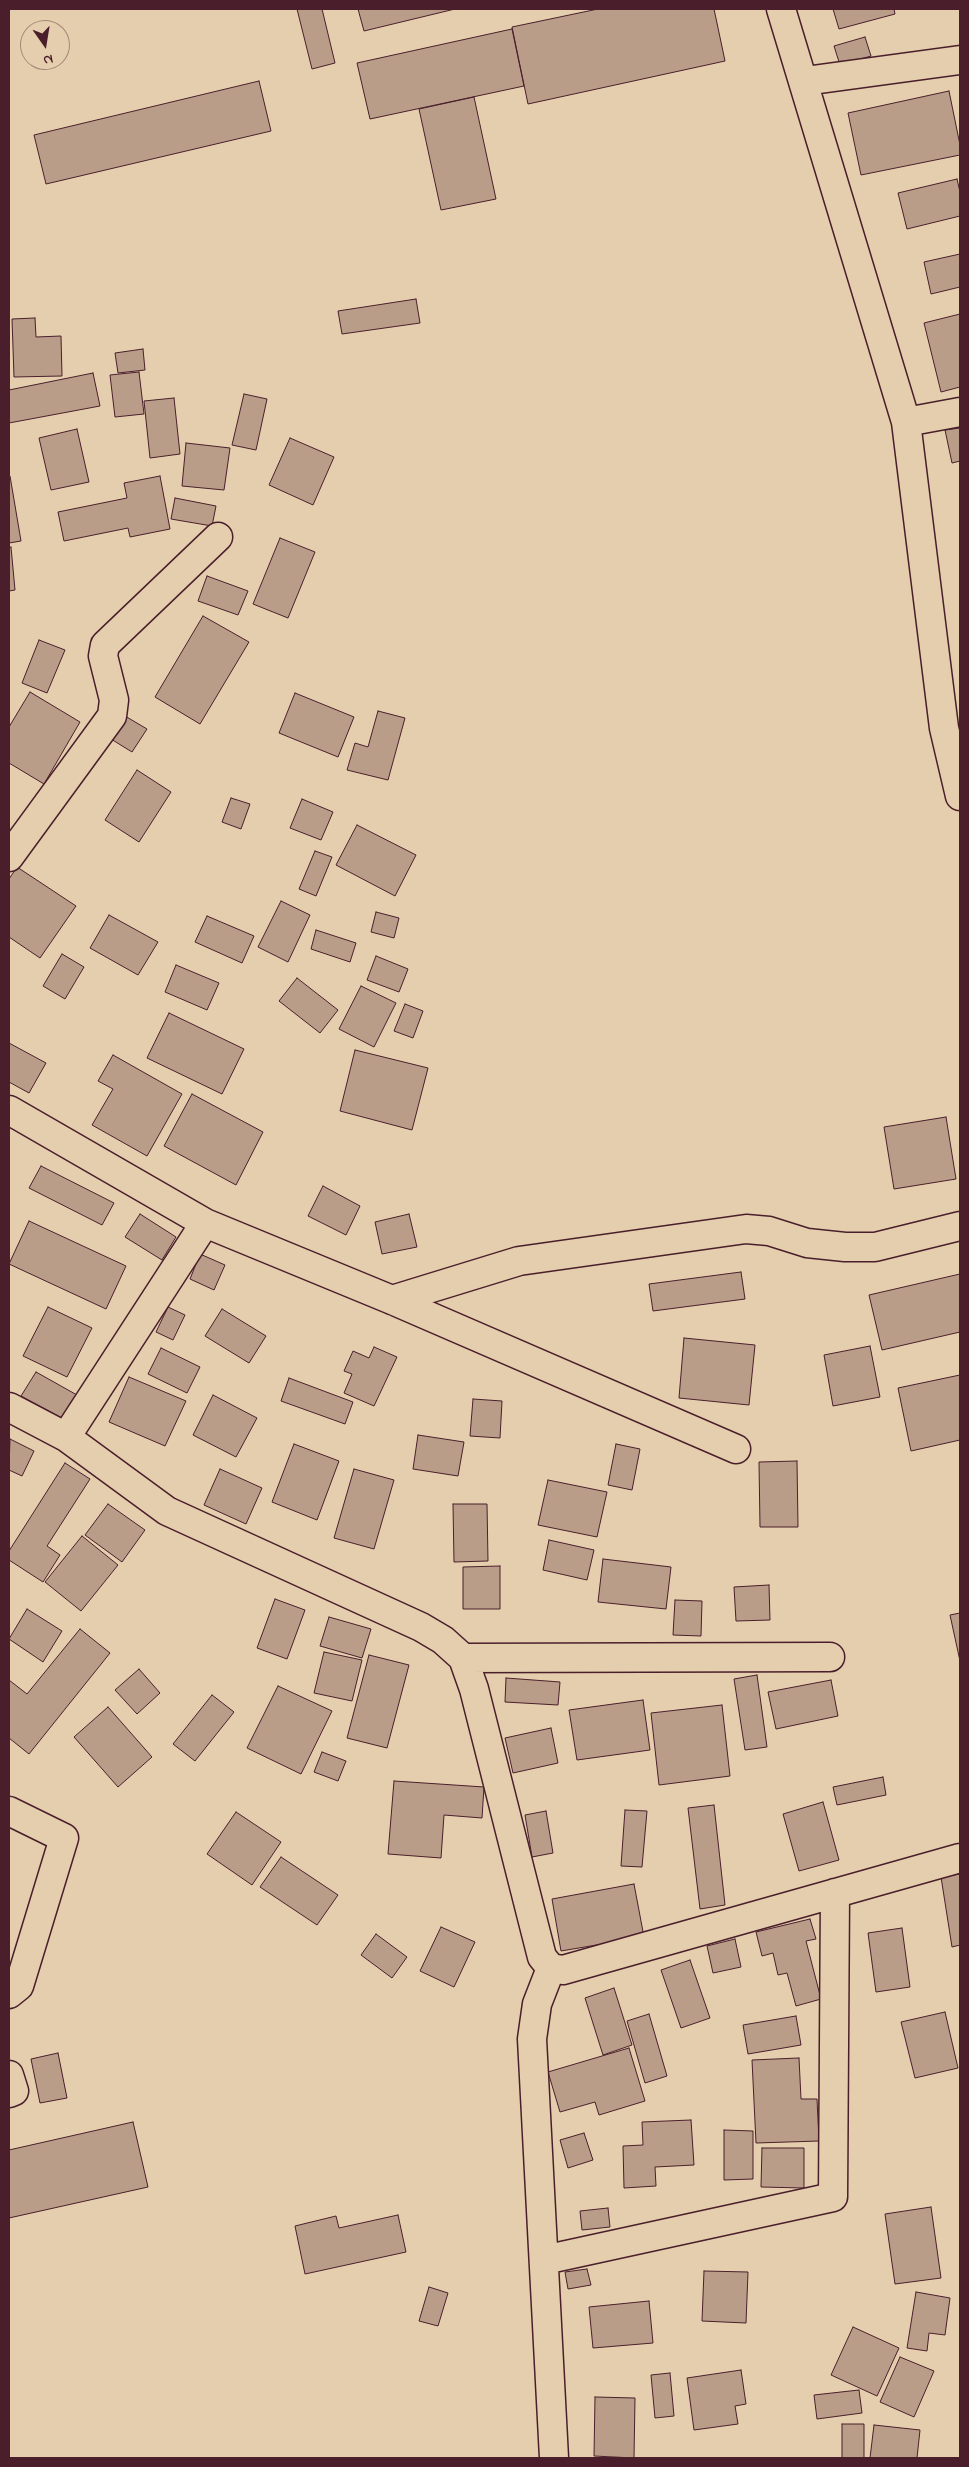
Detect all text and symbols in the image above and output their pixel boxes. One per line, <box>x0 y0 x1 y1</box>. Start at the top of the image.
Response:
north arrow <box>20 20 70 70</box>
text: N <box>41 48 55 70</box>

